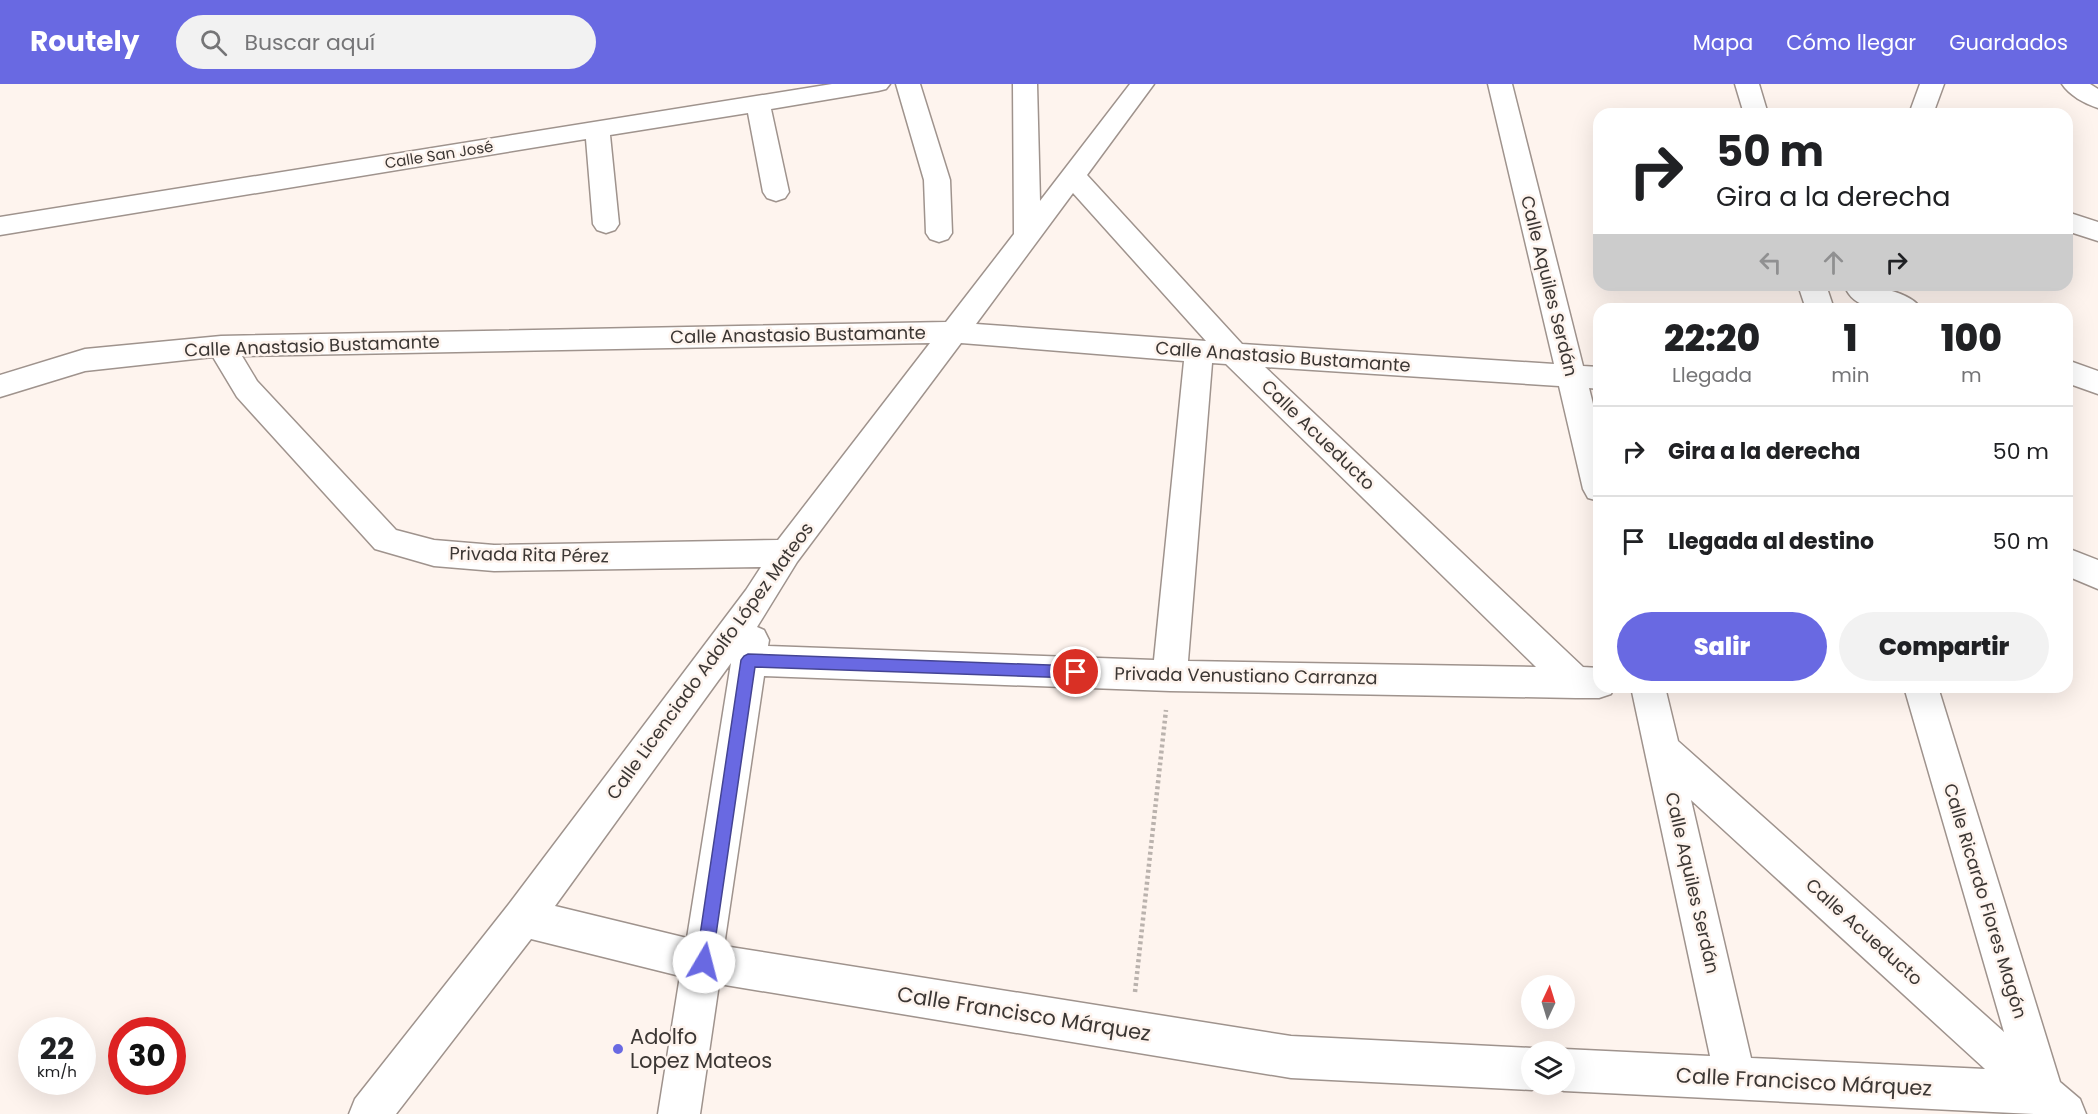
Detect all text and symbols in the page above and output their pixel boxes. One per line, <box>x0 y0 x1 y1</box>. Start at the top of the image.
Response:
search box <box>176 15 596 69</box>
text: Routely <box>30 22 140 61</box>
icon: search <box>197 26 230 59</box>
text: Buscar aquí <box>245 27 375 58</box>
text: Mapa <box>1693 28 1753 57</box>
text: Cómo llegar <box>1786 28 1916 57</box>
text: Guardados <box>1949 28 2068 57</box>
text: 50 m <box>1716 122 1824 181</box>
icon: right <box>1617 132 1695 210</box>
street label: Calle San José <box>383 136 495 173</box>
text: Gira a la derecha <box>1716 178 1950 215</box>
street label: Calle Aquiles Serdán <box>1515 193 1584 379</box>
icon: left <box>1754 246 1787 279</box>
icon: ahead <box>1817 246 1850 279</box>
icon: right <box>1880 246 1913 279</box>
text: 22:20 <box>1664 313 1760 364</box>
text: 1 <box>1843 313 1857 364</box>
text: 100 <box>1941 313 2002 364</box>
street label: Calle Anastasio Bustamante <box>670 320 926 349</box>
street label: Calle Anastasio Bustamante <box>184 329 440 362</box>
street label: Calle Anastasio Bustamante <box>1155 335 1411 378</box>
text: Llegada <box>1672 361 1752 389</box>
text: min <box>1831 361 1870 389</box>
text: m <box>1961 361 1982 389</box>
street label: Calle Acueducto <box>1256 374 1381 495</box>
icon: right <box>1617 435 1650 468</box>
text: Gira a la derecha <box>1668 436 1861 467</box>
text: 50 m <box>1993 436 2049 467</box>
street label: Calle Licenciado Adolfo López Mateos <box>600 517 819 804</box>
icon: arrive <box>1617 525 1650 558</box>
text: Llegada al destino <box>1668 526 1874 557</box>
text: 50 m <box>1993 526 2049 557</box>
street label: Privada Rita Pérez <box>449 541 609 568</box>
button: Salir <box>1617 612 1827 681</box>
button: Compartir <box>1839 612 2049 681</box>
pin <box>1050 646 1101 697</box>
icon: arrive <box>1059 655 1092 688</box>
street label: Privada Venustiano Carranza <box>1114 661 1378 690</box>
street label: Calle Ricardo Flores Magón <box>1938 780 2033 1021</box>
street label: Calle Aquiles Serdán <box>1659 790 1726 976</box>
street label: Calle Acueducto <box>1800 872 1928 991</box>
position arrow <box>672 930 736 994</box>
north arrow <box>1521 975 1575 1029</box>
map controls <box>1521 975 1575 1095</box>
street label: Calle Francisco Márquez <box>895 979 1153 1048</box>
speed limit sign: 30 <box>108 1017 186 1095</box>
place label: Adolfo Lopez Mateos <box>630 1022 772 1075</box>
text: 22 <box>40 1027 74 1070</box>
button: layers <box>1521 1041 1575 1095</box>
marker: Adolfo Lopez Mateos <box>611 1042 625 1056</box>
street label: Calle Francisco Márquez <box>1675 1060 1933 1103</box>
text: km/h <box>37 1061 77 1082</box>

